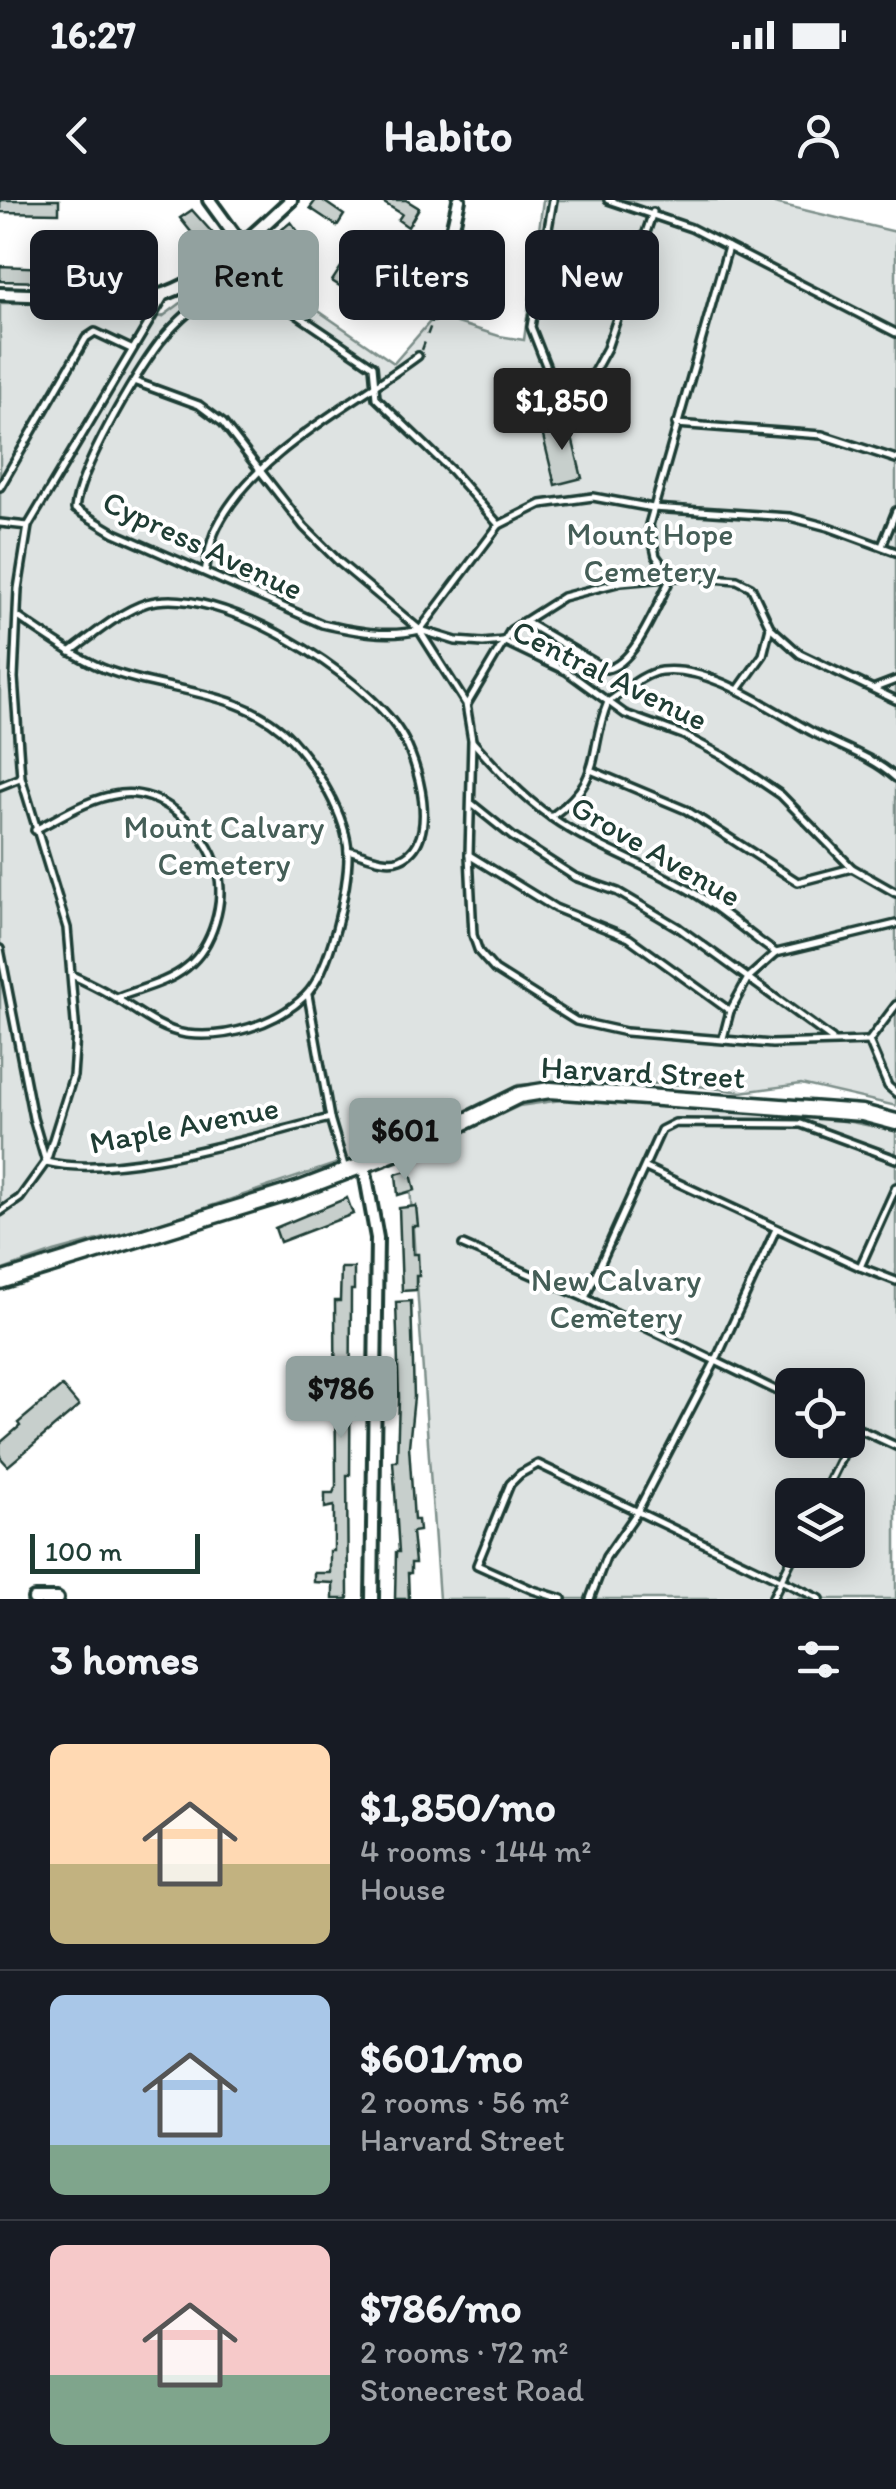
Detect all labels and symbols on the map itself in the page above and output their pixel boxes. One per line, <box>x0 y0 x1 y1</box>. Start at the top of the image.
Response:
pin: $1,850 <box>481 368 643 453</box>
street label: Cypress Avenue <box>97 482 309 608</box>
park label: Mount Hope Cemetery <box>567 515 733 590</box>
street label: Central Avenue <box>506 611 714 739</box>
street label: Grove Avenue <box>564 787 748 915</box>
park label: Mount Calvary Cemetery <box>123 808 325 883</box>
street label: Harvard Street <box>540 1048 746 1096</box>
street label: Maple Avenue <box>86 1088 282 1162</box>
pin: $601 <box>346 1098 464 1183</box>
park label: New Calvary Cemetery <box>531 1261 701 1336</box>
pin: $786 <box>282 1356 400 1441</box>
scale bar <box>30 1529 200 1574</box>

